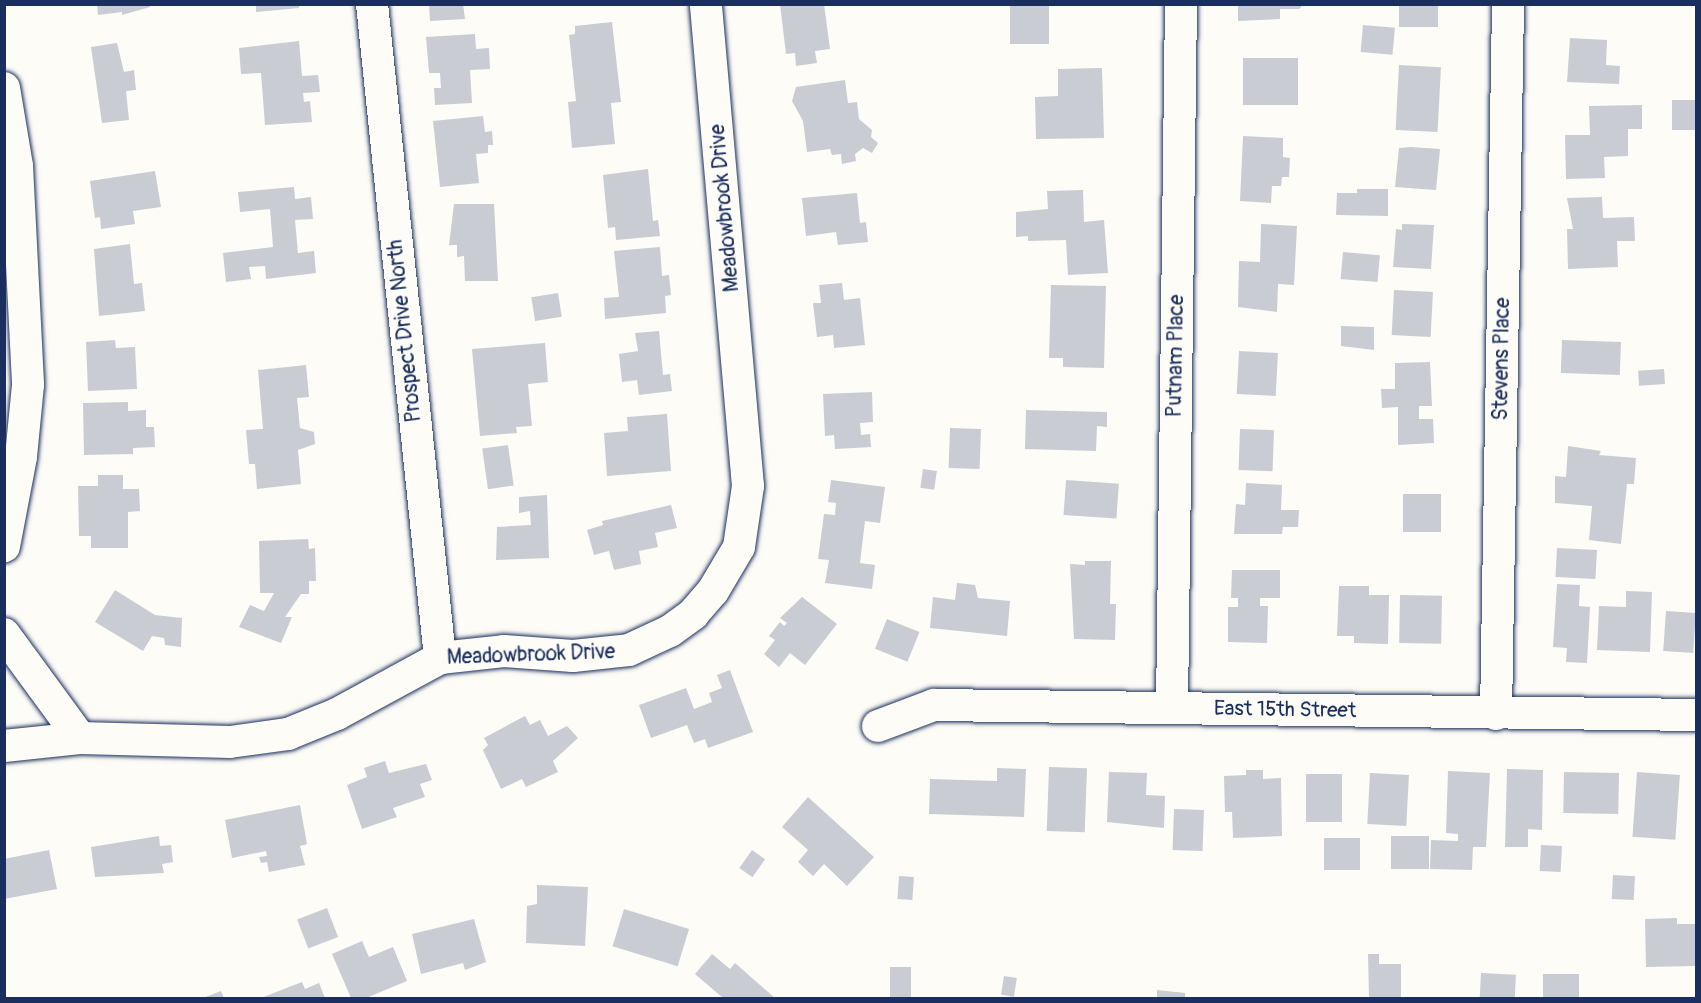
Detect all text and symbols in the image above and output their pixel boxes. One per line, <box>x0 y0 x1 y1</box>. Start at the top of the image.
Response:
street label: Meadowbrook Drive <box>705 123 745 293</box>
street label: Prospect Drive North <box>383 238 427 424</box>
street label: Putnam Place <box>1162 294 1190 418</box>
street label: Stevens Place <box>1488 297 1516 421</box>
street label: Meadowbrook Drive <box>446 639 616 671</box>
street label: East 15th Street <box>1214 696 1356 724</box>

